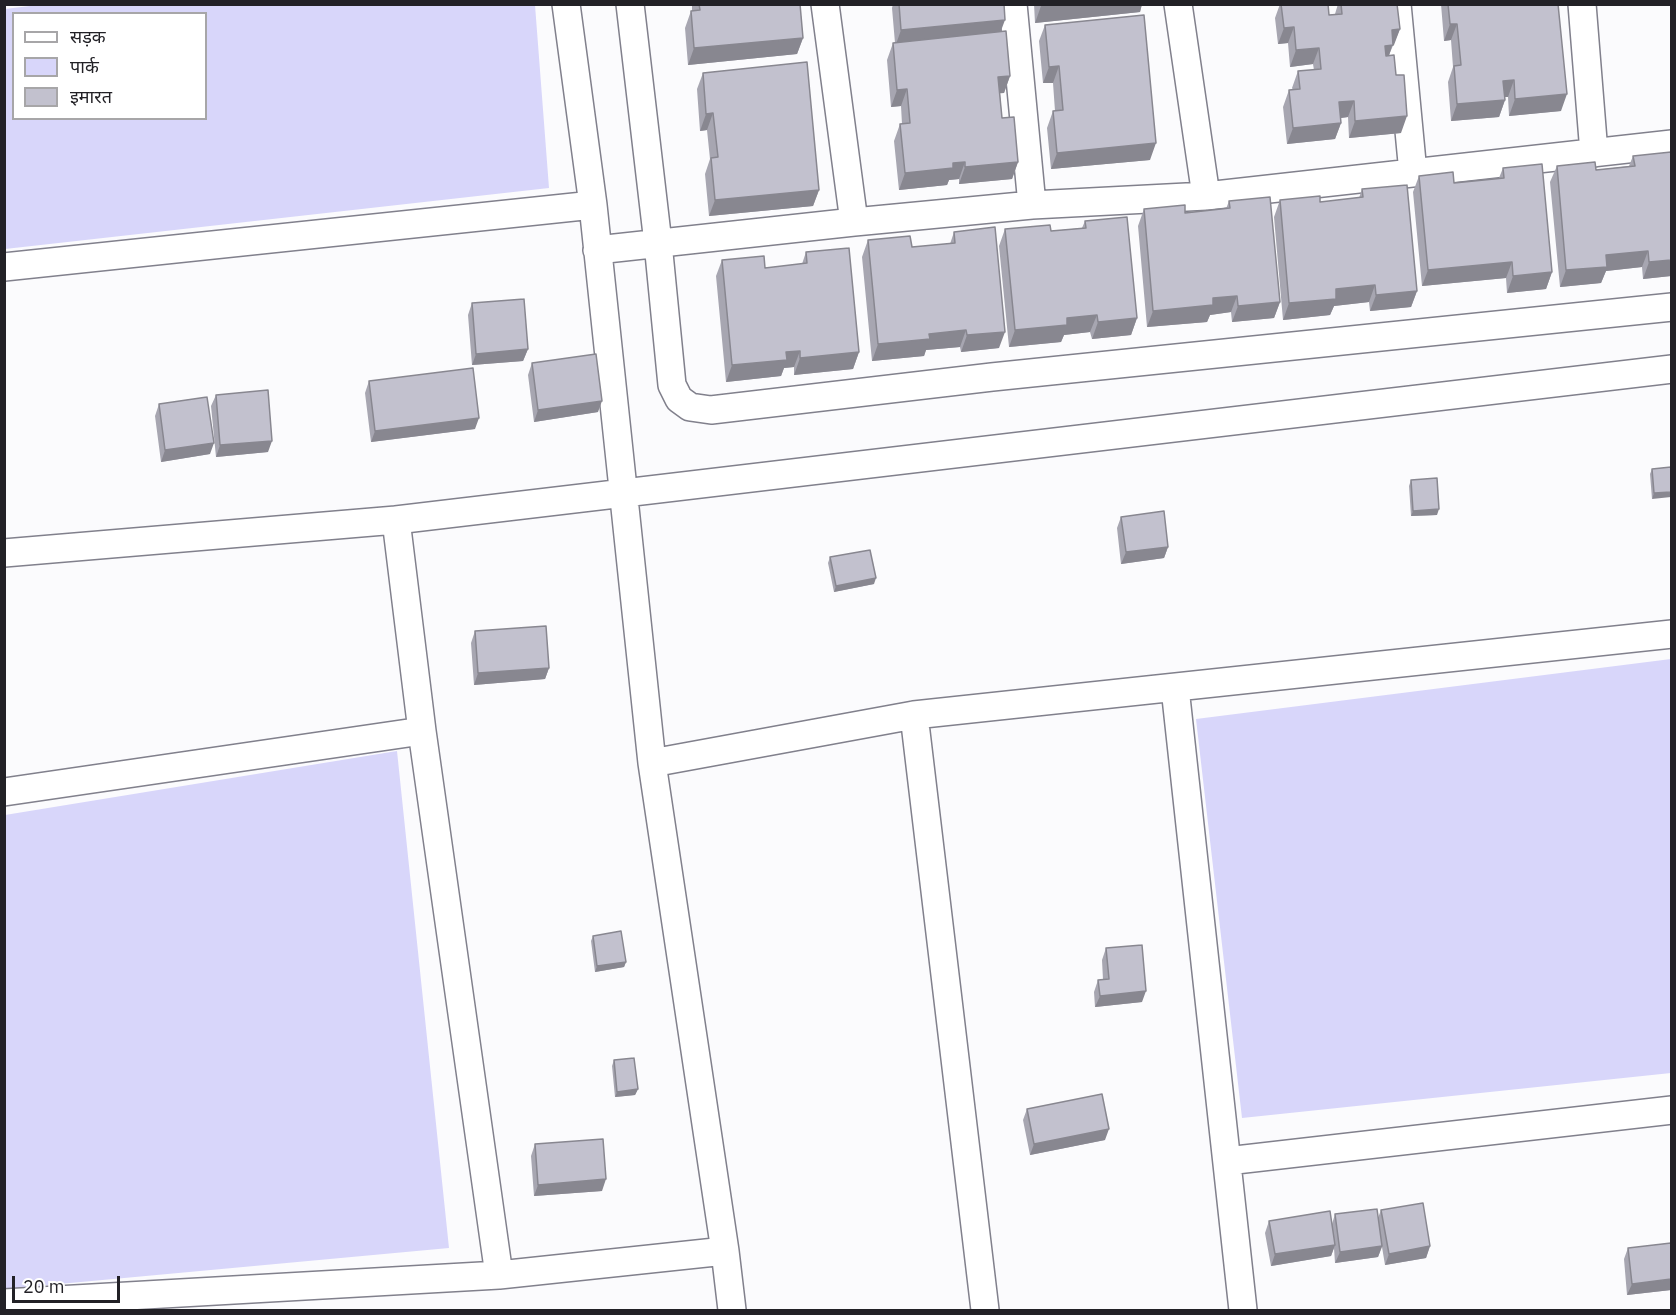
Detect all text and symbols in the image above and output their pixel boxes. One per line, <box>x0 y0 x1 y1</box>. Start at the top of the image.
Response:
legend <box>12 12 207 120</box>
text: सड़क <box>70 25 106 48</box>
text: पार्क <box>70 55 99 78</box>
text: इमारत <box>70 85 112 108</box>
scale bar <box>15 1264 123 1302</box>
text: 20 m <box>23 1275 65 1298</box>

